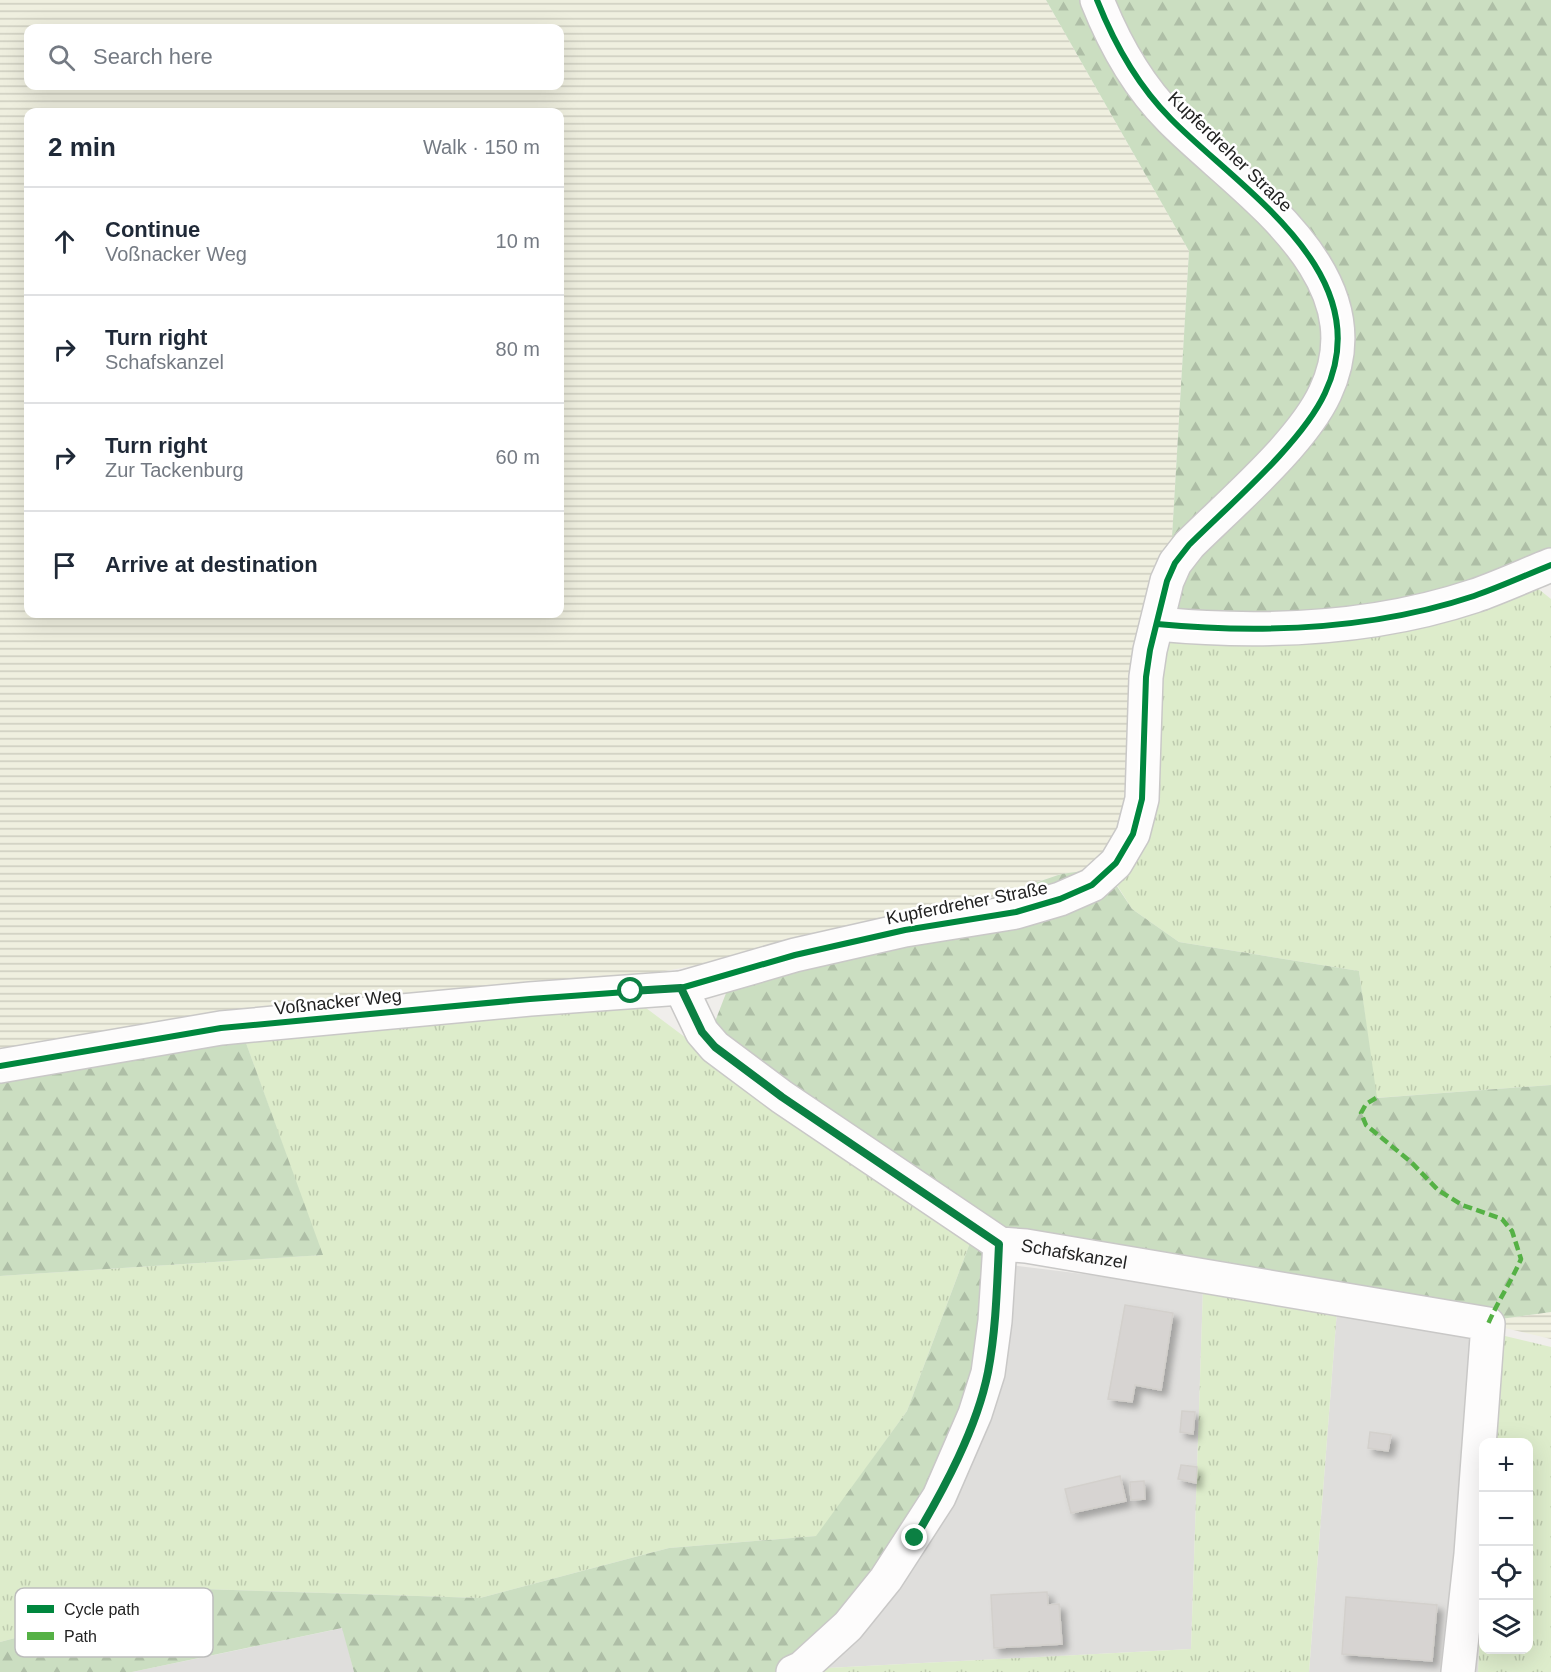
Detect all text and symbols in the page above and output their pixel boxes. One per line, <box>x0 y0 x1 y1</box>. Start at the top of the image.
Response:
search box <box>24 24 564 90</box>
icon: search <box>45 41 78 74</box>
text: Search here <box>93 44 213 69</box>
street label: Kupferdreher Straße <box>1164 88 1296 216</box>
text: 2 min <box>48 132 116 162</box>
text: Walk · 150 m <box>423 136 540 158</box>
text: Continue <box>105 217 200 242</box>
icon: ahead <box>48 225 81 258</box>
text: 10 m <box>496 230 540 252</box>
text: Voßnacker Weg <box>105 243 247 265</box>
text: Turn right <box>105 325 207 350</box>
icon: right <box>48 333 81 366</box>
text: 80 m <box>496 338 540 360</box>
text: Schafskanzel <box>105 351 224 373</box>
text: Turn right <box>105 433 207 458</box>
icon: right <box>48 441 81 474</box>
text: 60 m <box>496 446 540 468</box>
text: Zur Tackenburg <box>105 459 244 481</box>
icon: arrive <box>48 549 81 582</box>
text: Arrive at destination <box>105 552 318 577</box>
street label: Kupferdreher Straße <box>885 878 1049 928</box>
route start <box>617 977 643 1003</box>
street label: Voßnacker Weg <box>273 985 403 1019</box>
street label: Schafskanzel <box>1020 1235 1129 1273</box>
map controls <box>1479 1438 1533 1654</box>
button: + <box>1479 1438 1533 1492</box>
button: − <box>1479 1492 1533 1546</box>
route end <box>901 1524 927 1550</box>
button: locate <box>1479 1546 1533 1600</box>
legend <box>15 1588 213 1657</box>
button: layers <box>1479 1600 1533 1654</box>
text: Cycle path <box>64 1601 140 1618</box>
text: Path <box>64 1628 97 1645</box>

